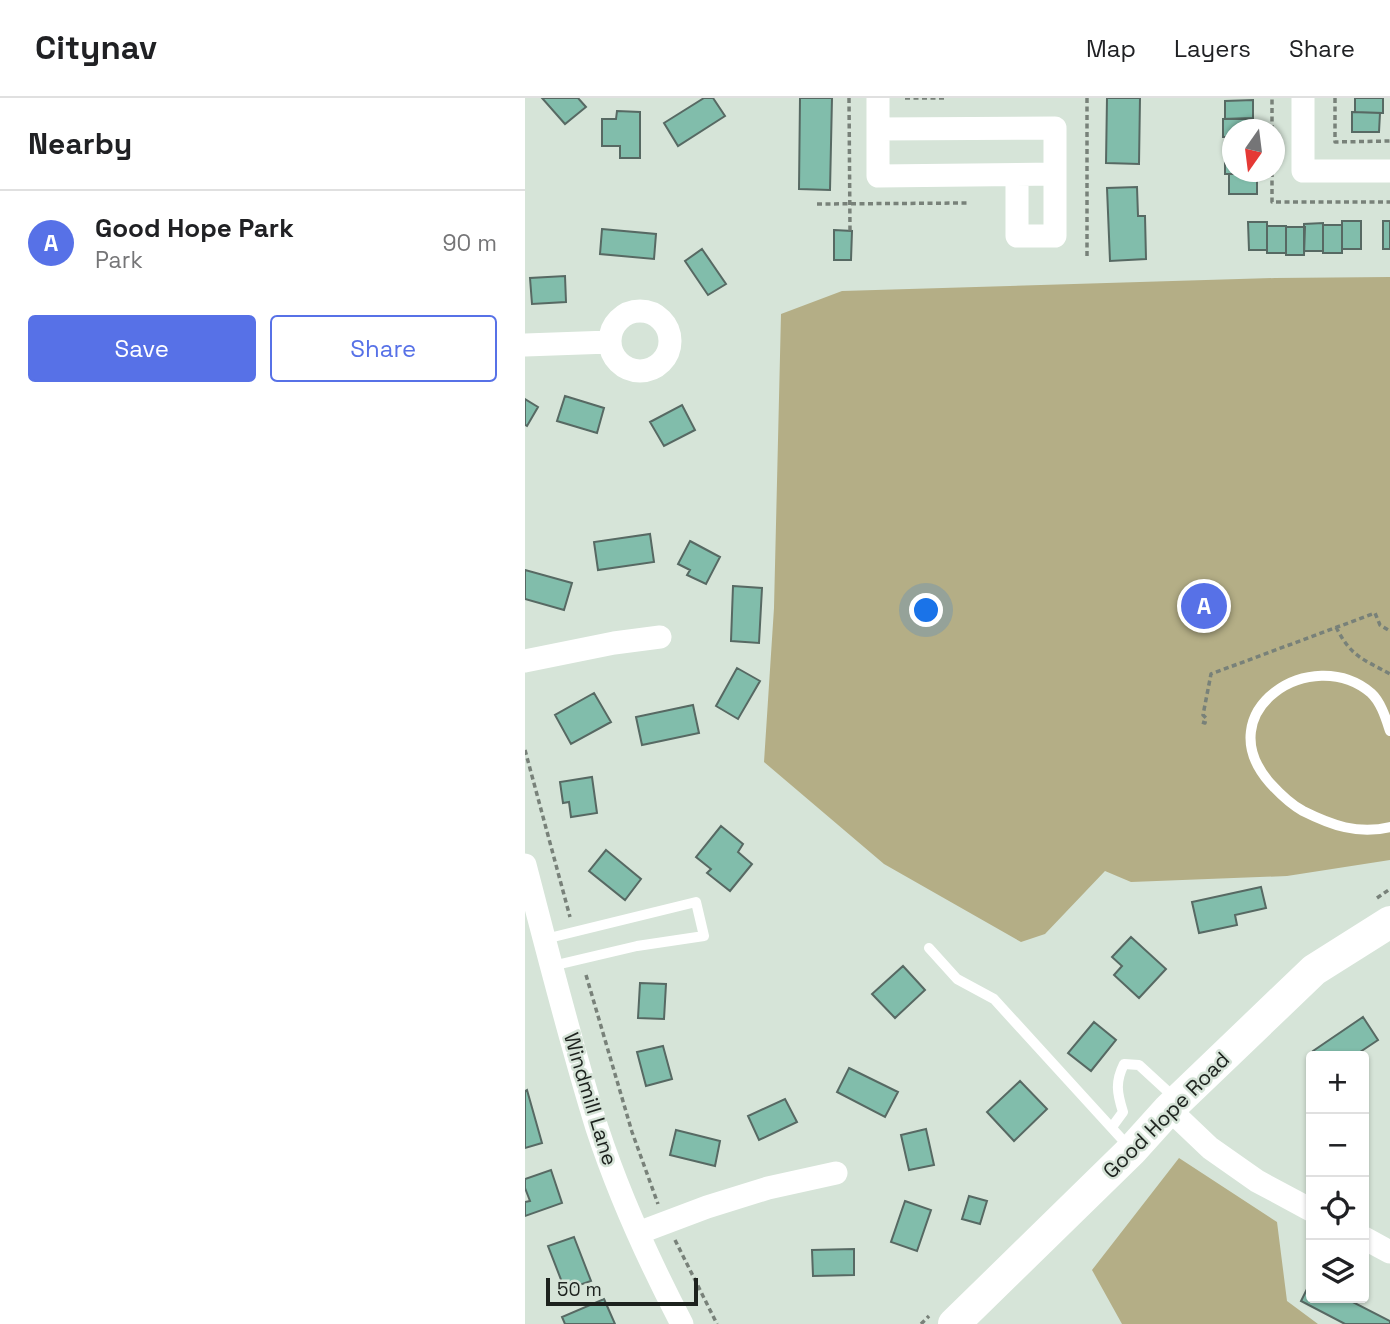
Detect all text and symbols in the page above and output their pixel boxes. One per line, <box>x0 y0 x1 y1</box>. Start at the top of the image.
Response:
text: Citynav <box>35 27 157 69</box>
text: Map <box>1086 33 1136 64</box>
text: Layers <box>1174 33 1251 64</box>
text: Share <box>1289 33 1355 64</box>
north arrow <box>1222 119 1285 182</box>
text: Nearby <box>28 124 132 163</box>
text: Good Hope Park <box>95 211 294 245</box>
text: A <box>44 228 58 258</box>
text: 90 m <box>442 228 497 258</box>
text: Park <box>95 245 143 275</box>
button: Save <box>28 315 256 382</box>
button: Share <box>270 315 497 382</box>
pin: A <box>1181 580 1227 632</box>
your location <box>909 593 943 627</box>
street label: Windmill Lane <box>558 1029 624 1169</box>
street label: Good Hope Road <box>1097 1046 1235 1184</box>
map controls <box>1306 1051 1369 1303</box>
button: + <box>1306 1051 1369 1114</box>
button: − <box>1306 1114 1369 1177</box>
button: locate <box>1306 1177 1369 1240</box>
button: layers <box>1306 1240 1369 1303</box>
scale bar <box>546 1275 698 1307</box>
text: 50 m <box>557 1277 602 1302</box>

